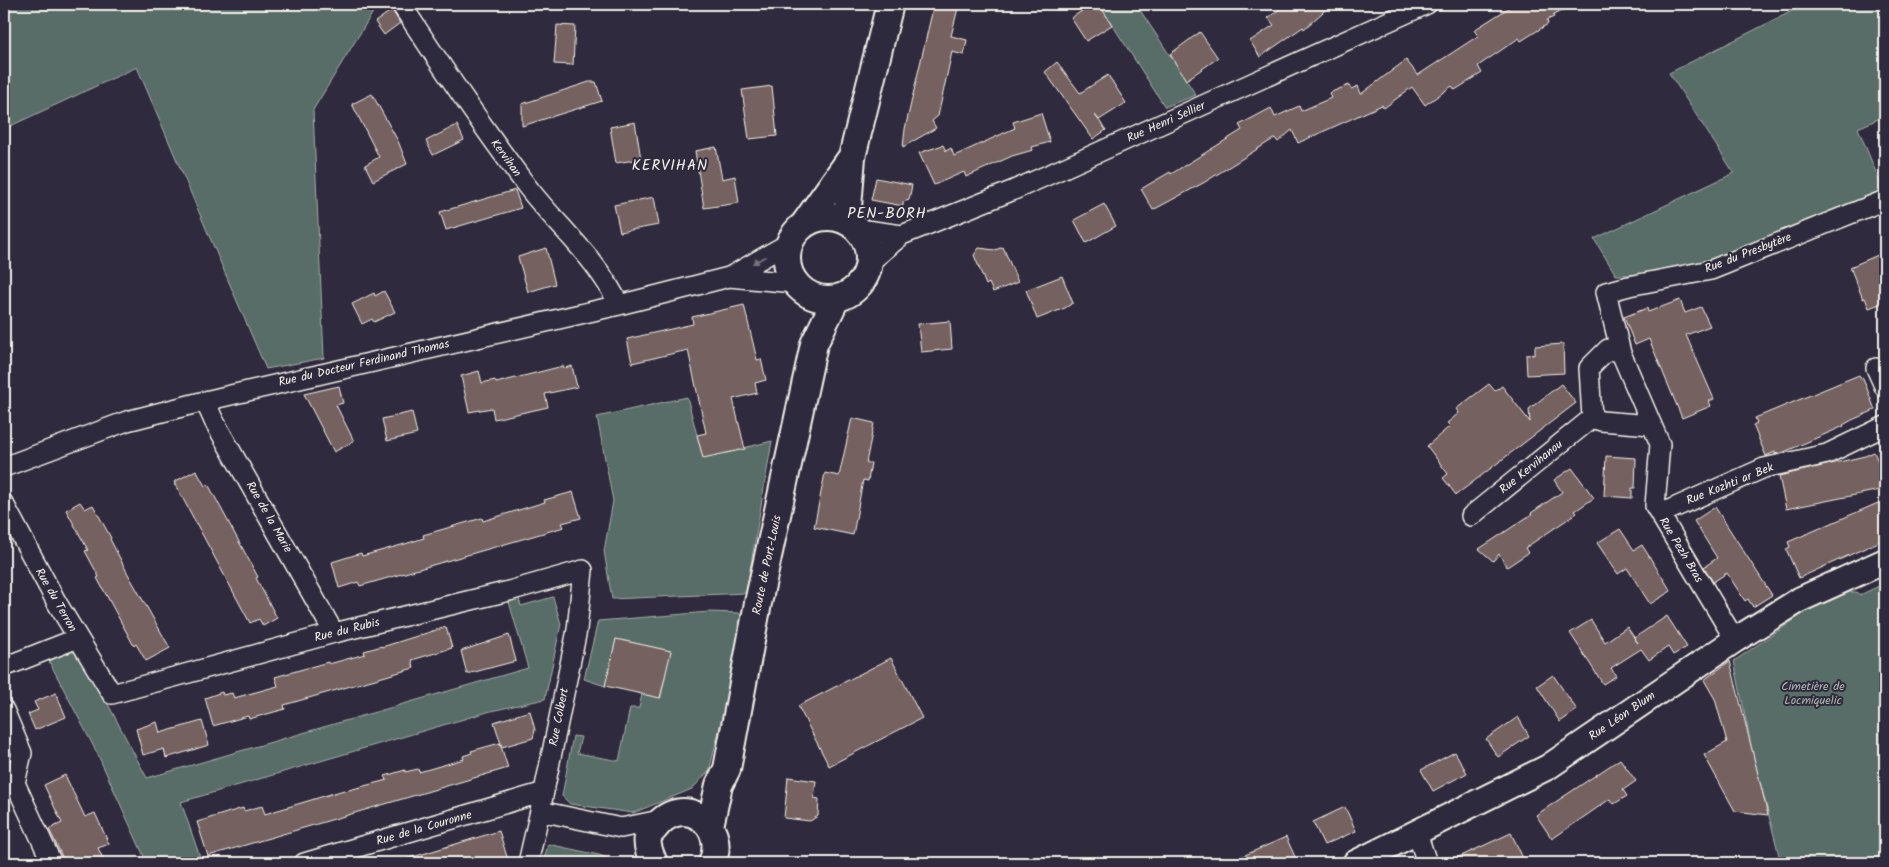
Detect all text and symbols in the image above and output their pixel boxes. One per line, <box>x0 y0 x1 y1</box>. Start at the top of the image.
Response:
street label: Rue Henri Sellier <box>1124 96 1209 148</box>
street label: Kervihan <box>486 135 526 181</box>
district label: KERVIHAN <box>632 154 708 178</box>
district label: PEN-BORH <box>847 202 927 226</box>
street label: Rue du Presbytère <box>1702 227 1795 278</box>
one-way arrow <box>752 256 766 264</box>
street label: Rue du Docteur Ferdinand Thomas <box>277 334 451 392</box>
street label: Rue Kervihanou <box>1495 435 1567 499</box>
street label: Rue Kozhti ar Bek <box>1683 458 1777 510</box>
street label: Rue de la Marie <box>241 478 297 557</box>
street label: Rue Pezh Bras <box>1654 513 1708 587</box>
street label: Route de Port-Louis <box>747 514 787 616</box>
street label: Rue du Terron <box>30 564 82 636</box>
street label: Rue du Rubis <box>312 613 382 647</box>
park label: Cimetière de Locmiquelic <box>1781 677 1845 710</box>
street label: Rue Colbert <box>544 686 574 748</box>
street label: Rue Léon Blum <box>1585 686 1660 746</box>
street label: Rue de la Couronne <box>374 805 475 851</box>

